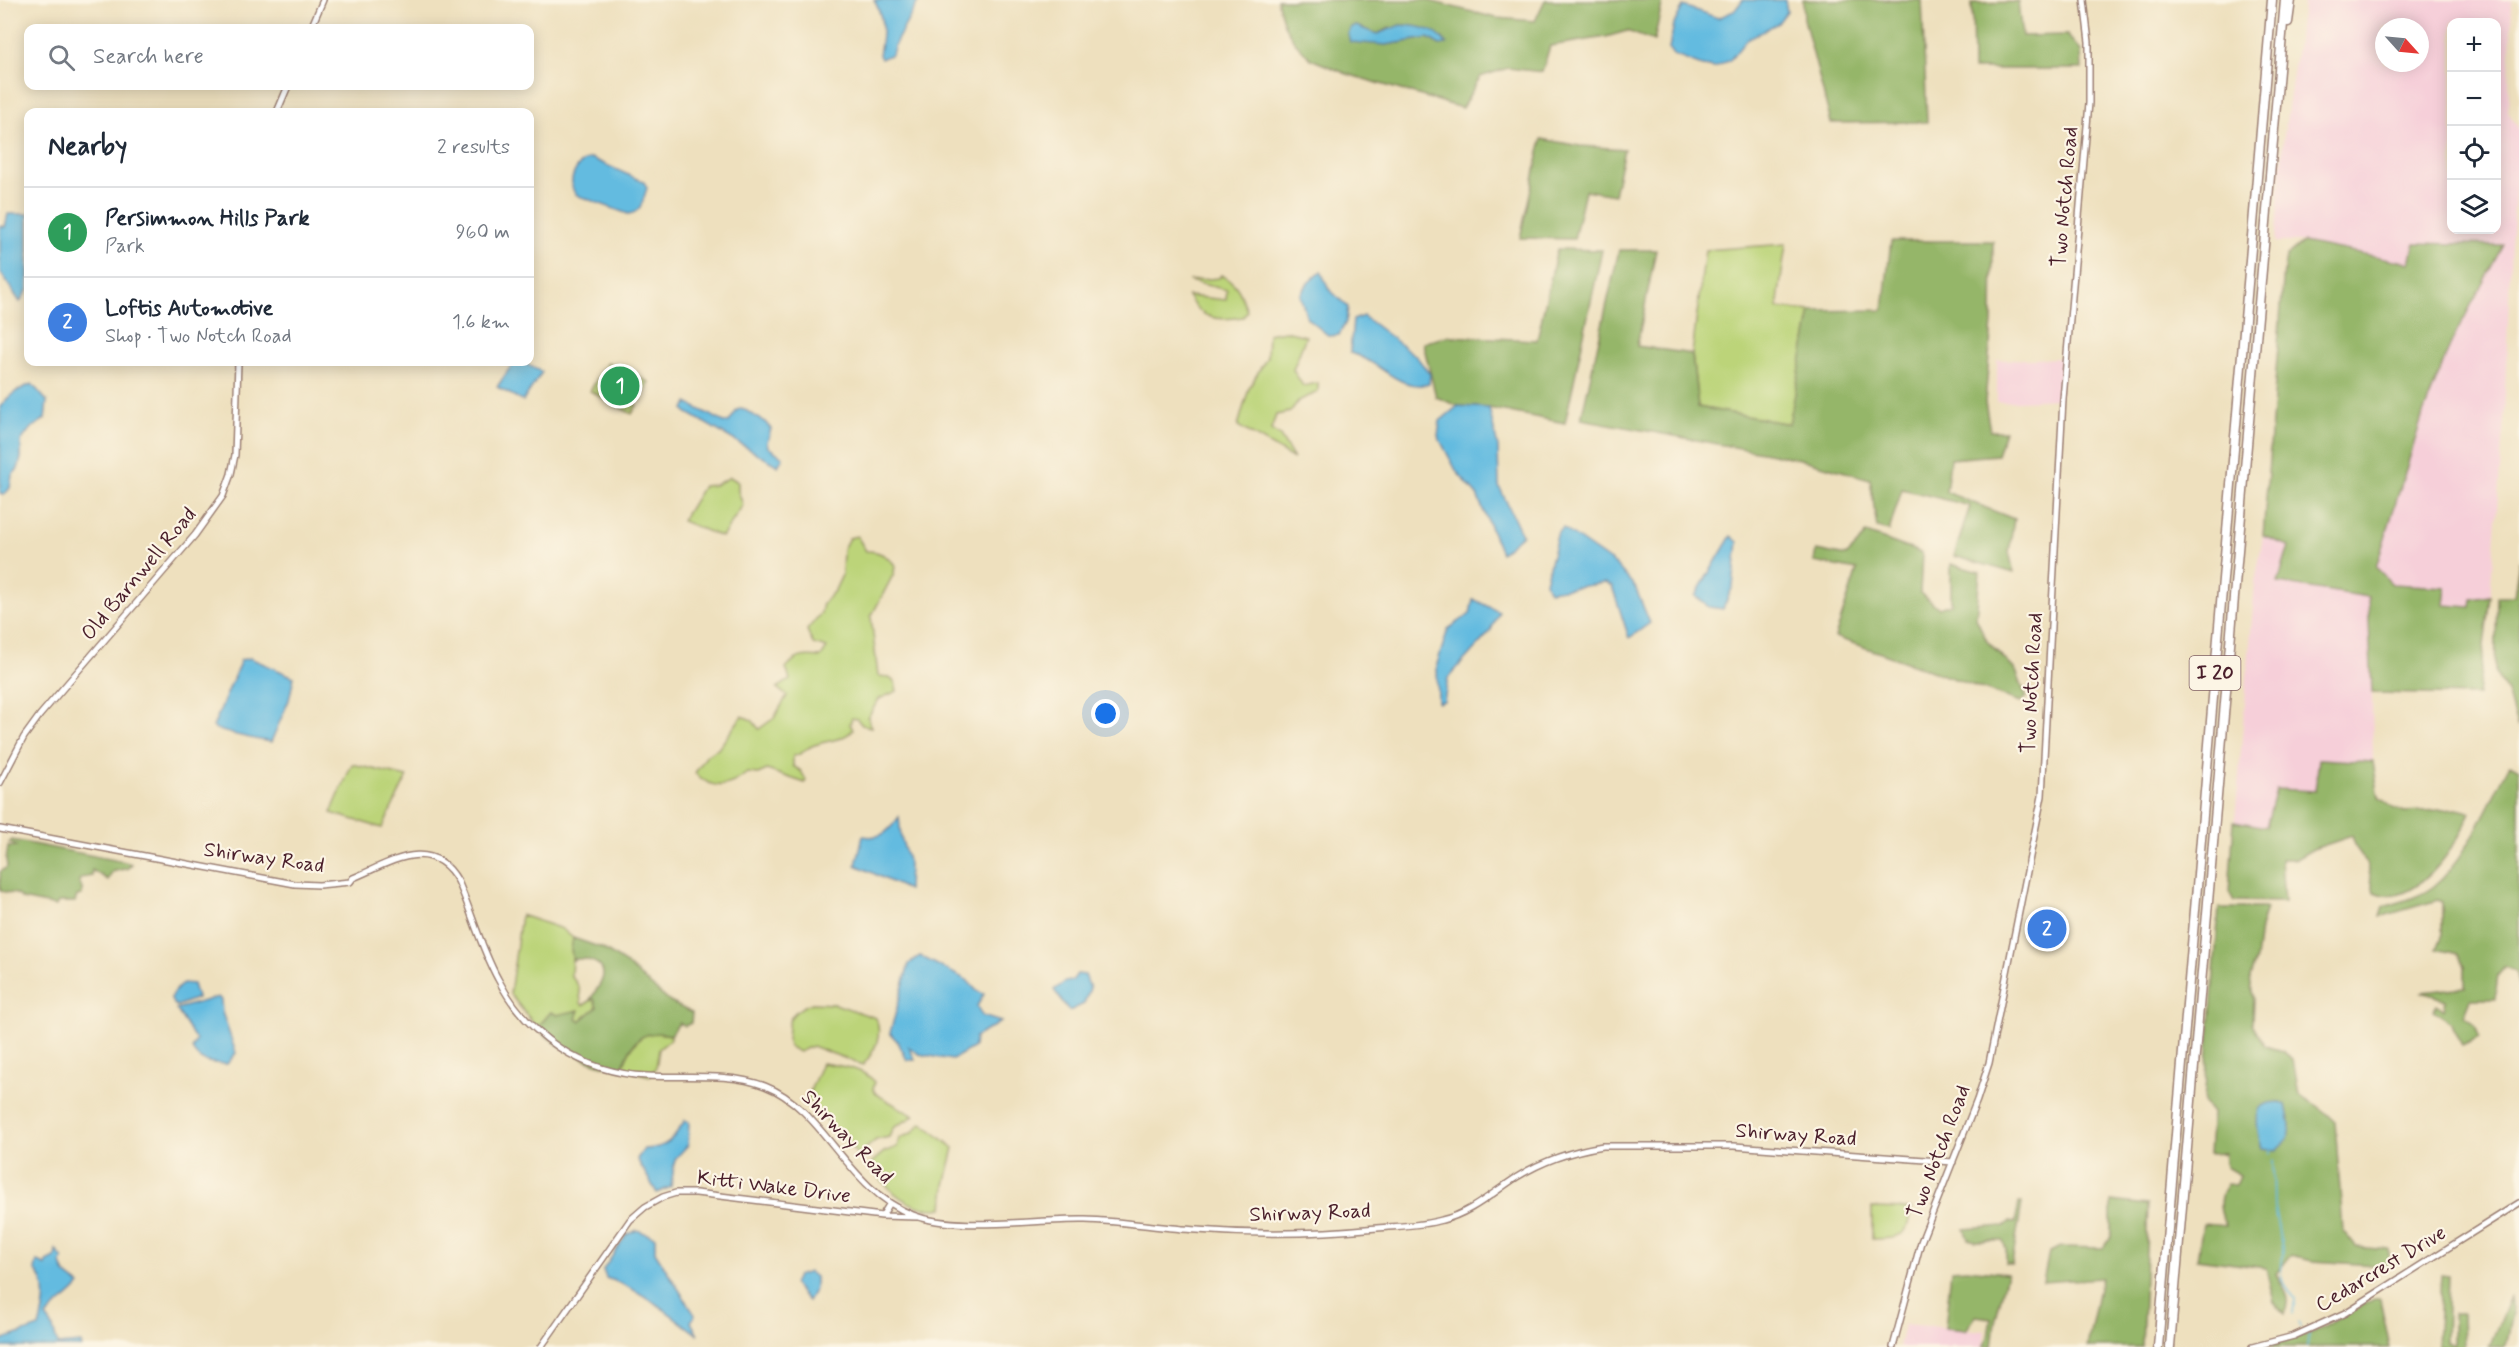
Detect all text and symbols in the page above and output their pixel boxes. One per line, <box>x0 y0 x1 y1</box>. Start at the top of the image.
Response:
north arrow <box>2375 18 2429 72</box>
map controls <box>2447 18 2501 234</box>
button: + <box>2447 18 2501 72</box>
search box <box>24 24 534 90</box>
icon: search <box>45 41 78 74</box>
text: Search here <box>93 43 204 71</box>
button: − <box>2447 72 2501 126</box>
street label: Two Notch Road <box>2045 125 2085 269</box>
button: locate <box>2447 126 2501 180</box>
text: Nearby <box>48 130 127 164</box>
text: 2 results <box>437 134 510 161</box>
button: layers <box>2447 180 2501 234</box>
text: Persimmon Hills Park <box>105 205 310 233</box>
text: 1 <box>63 219 72 246</box>
text: 960 m <box>456 219 510 246</box>
text: Park <box>105 233 145 260</box>
text: Loftis Automotive <box>105 295 273 323</box>
text: 2 <box>63 309 72 336</box>
text: 1.6 km <box>452 309 510 336</box>
text: Shop · Two Notch Road <box>105 323 292 350</box>
pin: 1 <box>600 364 640 408</box>
street label: Old Barnwell Road <box>75 501 203 647</box>
street label: Two Notch Road <box>2014 612 2050 754</box>
road number: I 20 <box>2190 656 2240 690</box>
your location <box>1091 699 1120 728</box>
street label: Shirway Road <box>202 836 326 880</box>
pin: 2 <box>2028 906 2066 952</box>
street label: Two Notch Road <box>1901 1081 1977 1223</box>
street label: Shirway Road <box>795 1084 899 1190</box>
street label: Shirway Road <box>1735 1117 1857 1153</box>
street label: Kitti Wake Drive <box>696 1164 852 1210</box>
street label: Shirway Road <box>1249 1197 1371 1229</box>
street label: Cedarcrest Drive <box>2311 1219 2451 1319</box>

